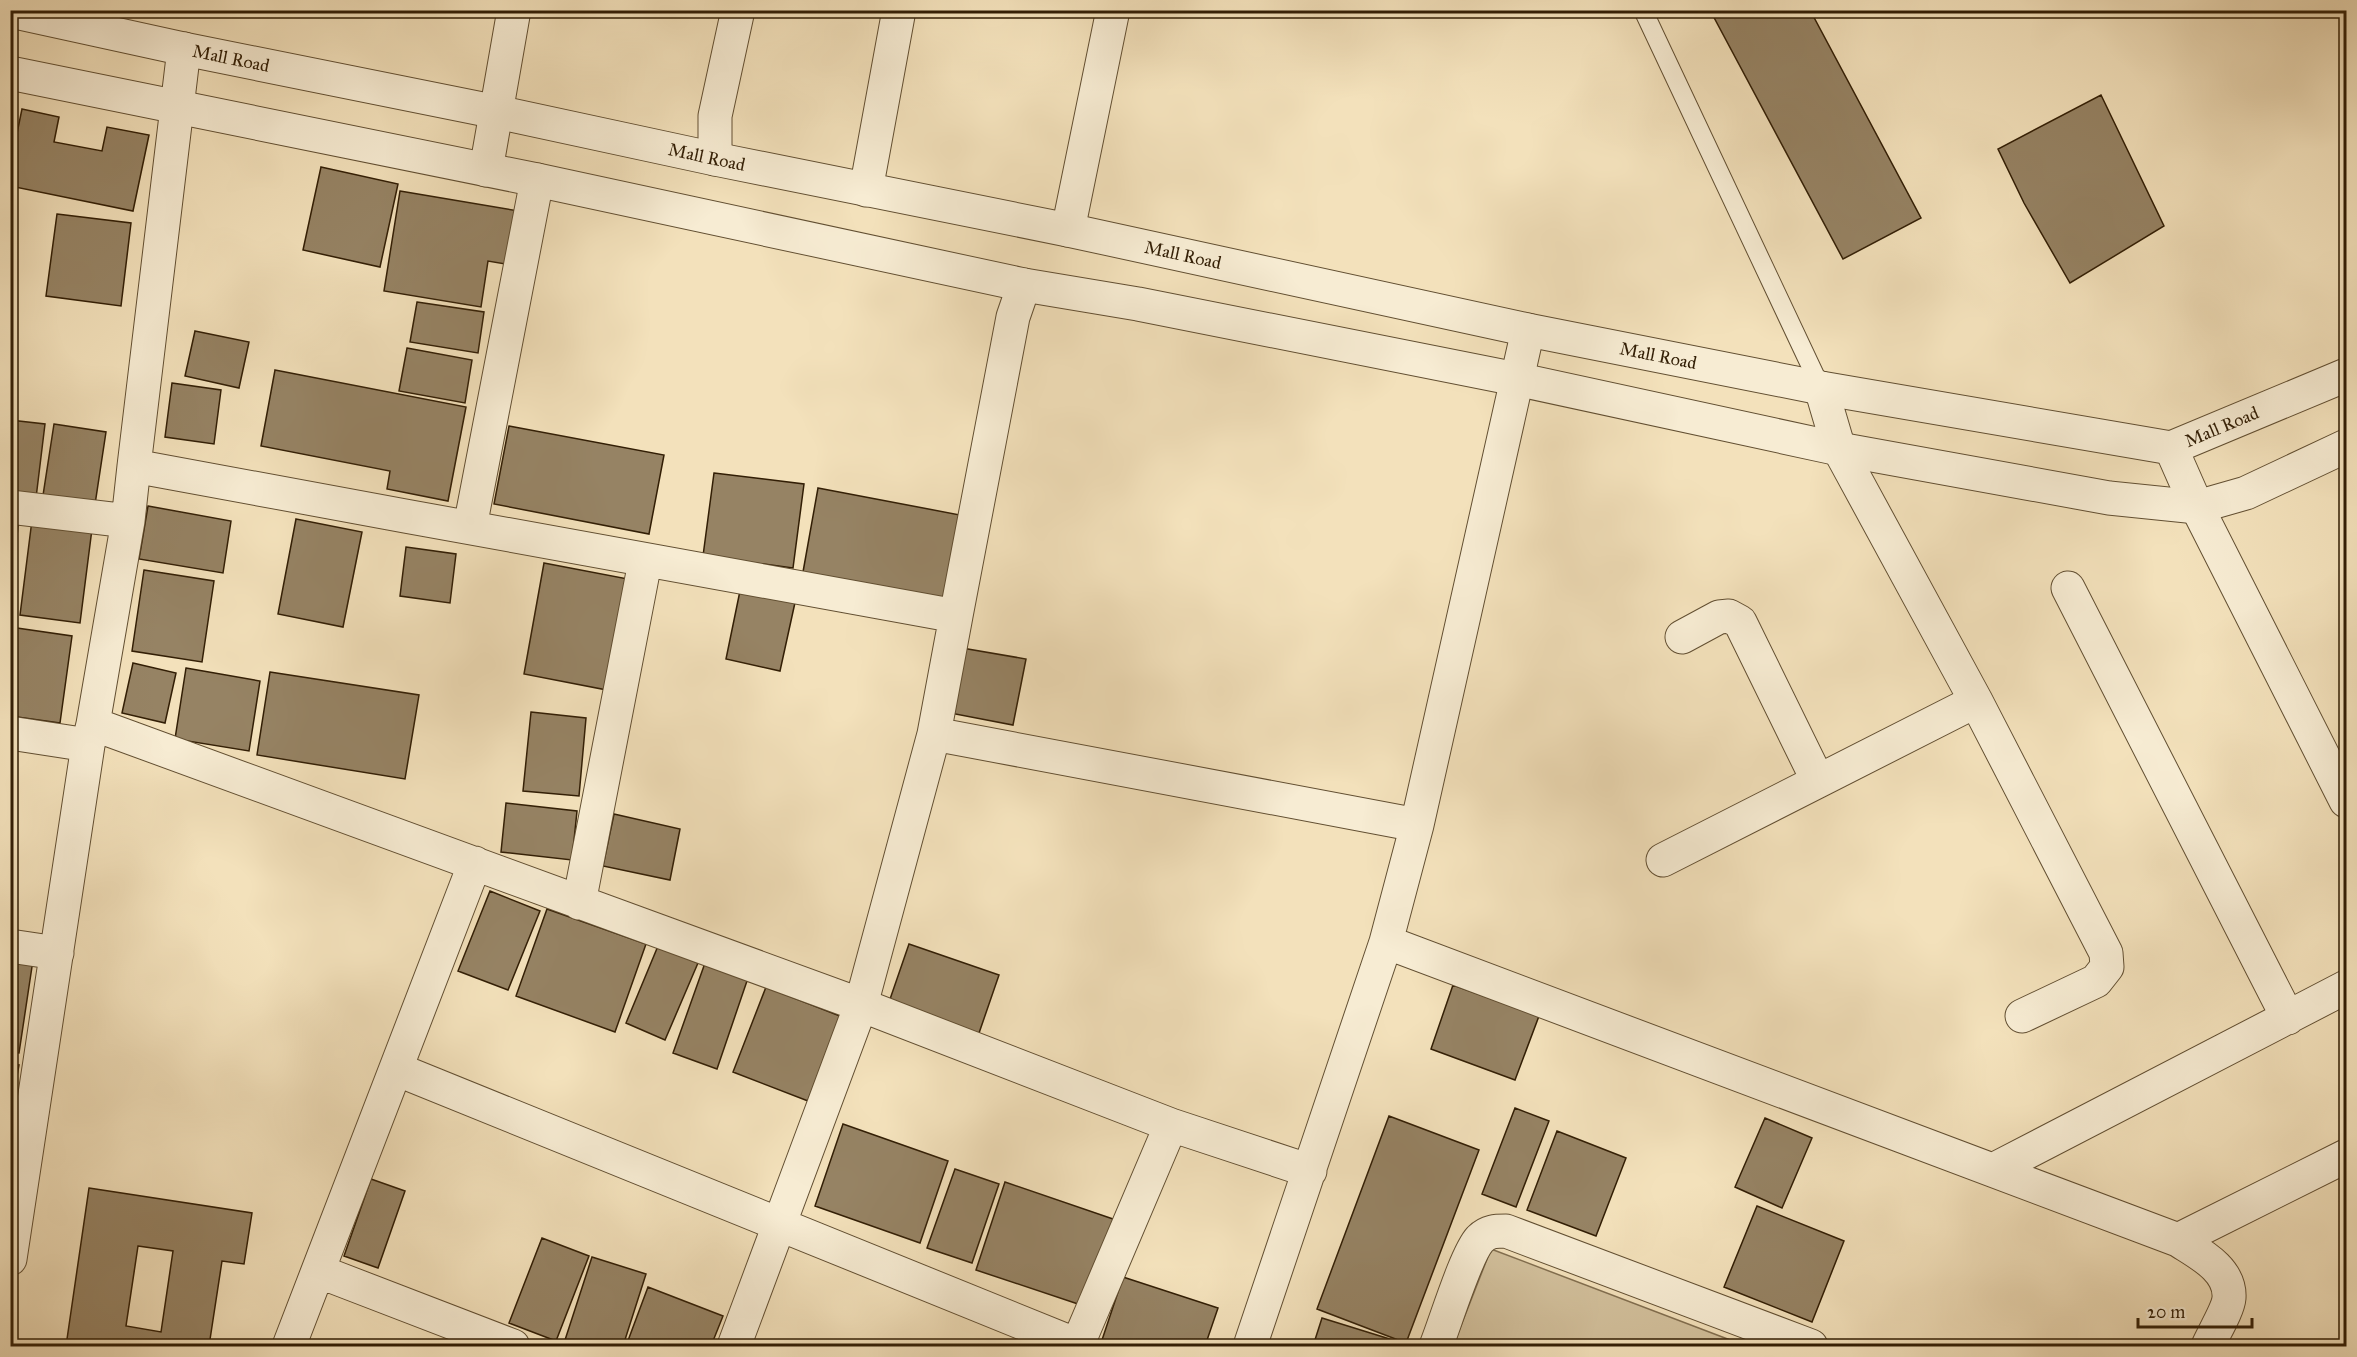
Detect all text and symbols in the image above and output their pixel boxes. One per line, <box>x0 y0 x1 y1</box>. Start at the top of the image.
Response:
street label: Mall Road <box>190 40 271 77</box>
street label: Mall Road <box>666 138 747 176</box>
street label: Mall Road <box>1142 236 1223 274</box>
street label: Mall Road <box>1618 337 1699 374</box>
street label: Mall Road <box>2181 402 2262 452</box>
scale bar <box>2138 1291 2252 1329</box>
text: 20 m <box>2147 1301 2185 1323</box>

